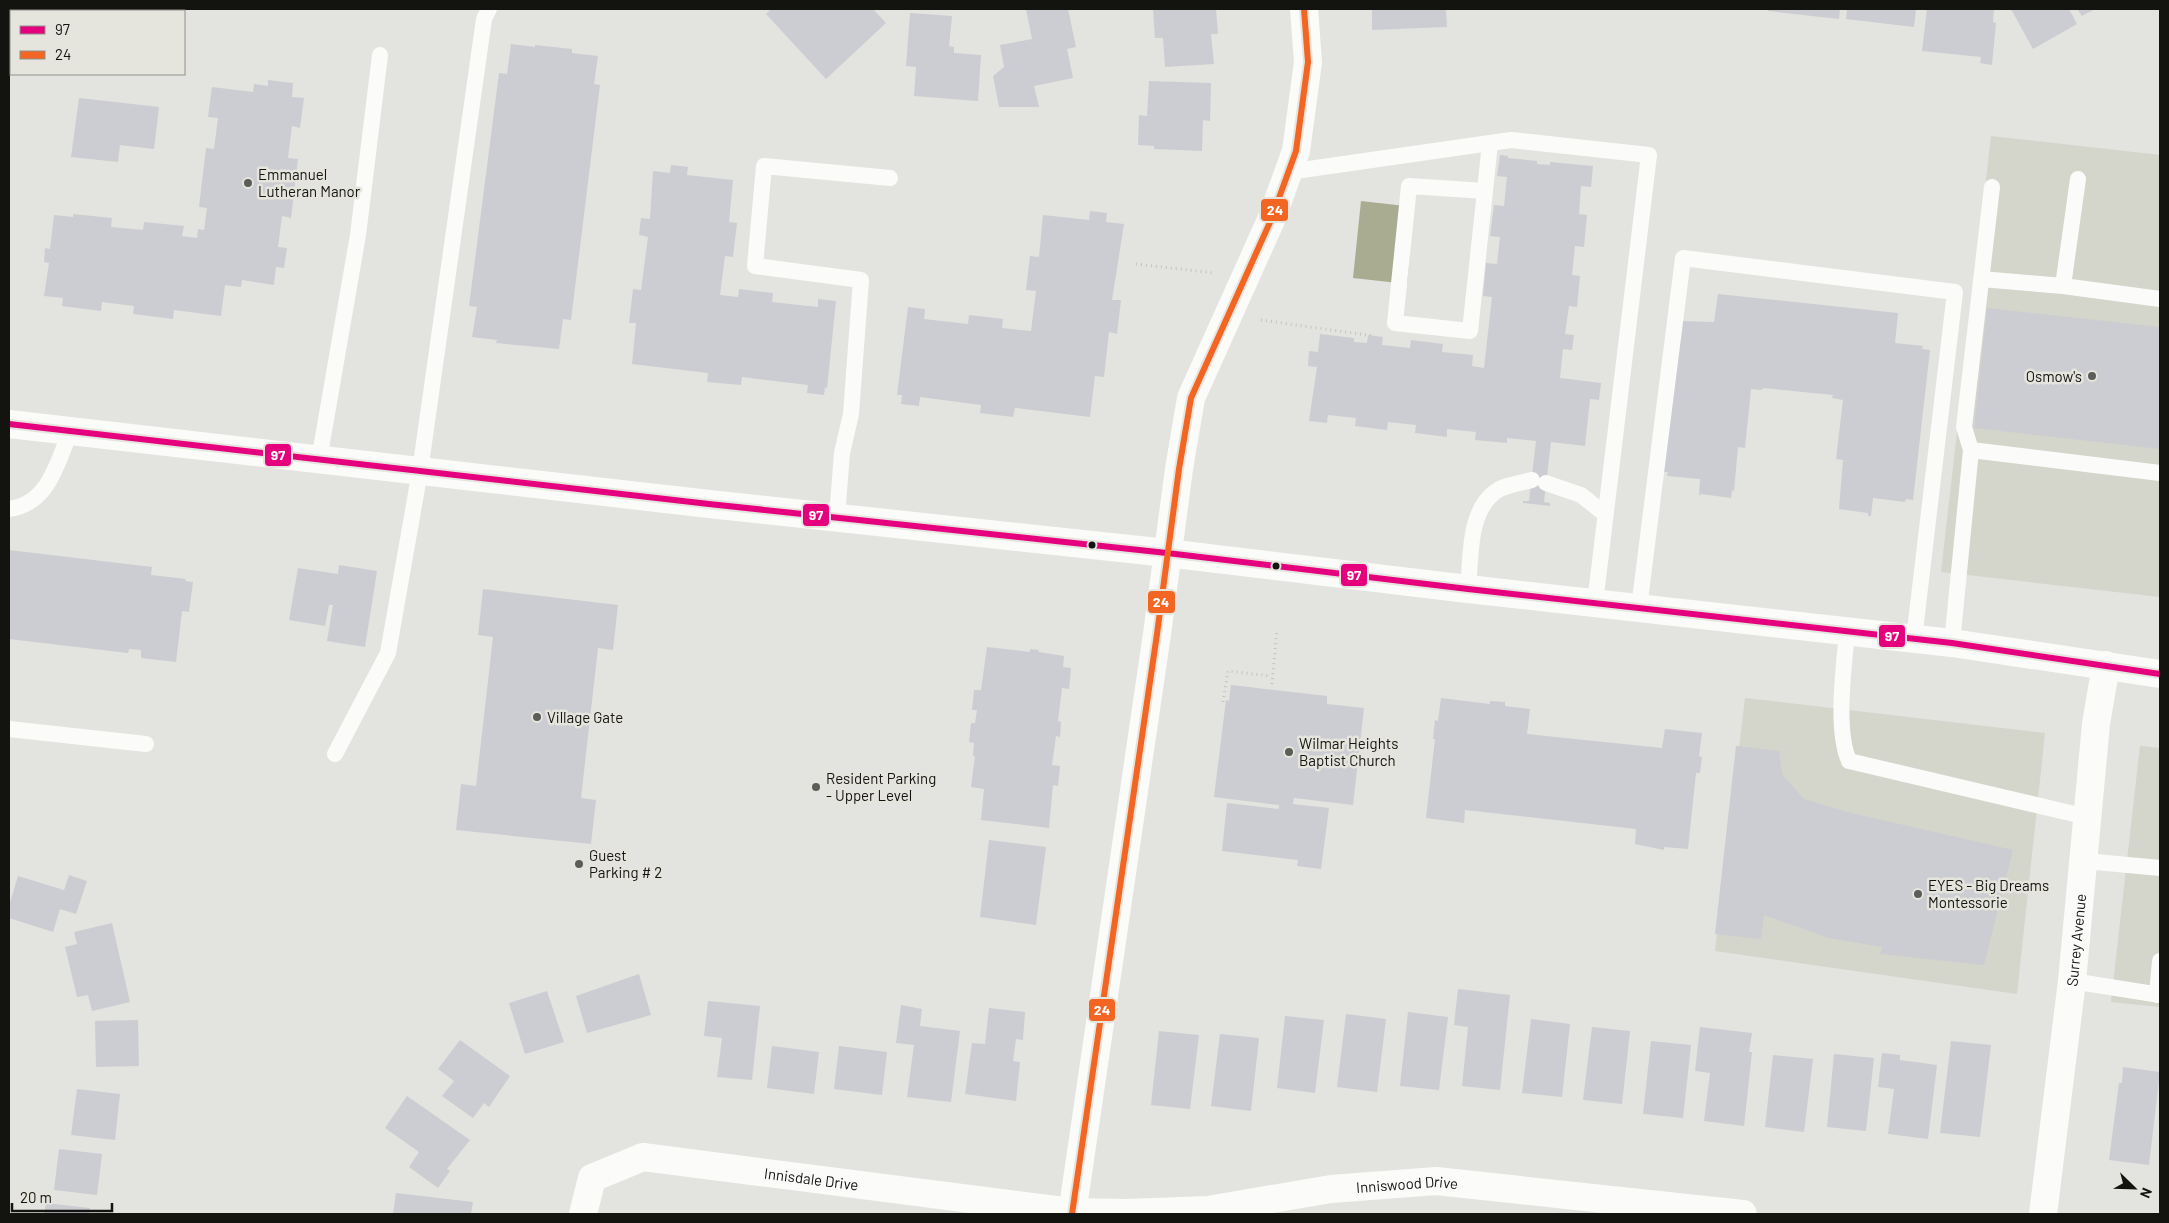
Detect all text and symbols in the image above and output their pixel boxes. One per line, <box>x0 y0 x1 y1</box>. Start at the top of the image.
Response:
legend <box>10 10 185 75</box>
text: 97 <box>55 20 70 38</box>
text: 24 <box>55 45 71 63</box>
place label: Emmanuel Lutheran Manor <box>258 165 361 200</box>
marker: Emmanuel Lutheran Manor <box>242 177 254 189</box>
line badge: 24 <box>1260 198 1289 222</box>
text: 24 <box>1267 201 1283 218</box>
place label: Osmow's <box>2026 367 2082 385</box>
marker: Osmow's <box>2086 370 2098 382</box>
line badge: 97 <box>264 443 292 467</box>
text: 97 <box>271 446 285 463</box>
line badge: 97 <box>802 503 830 527</box>
text: 97 <box>809 506 823 523</box>
unlabelled marker <box>1087 540 1097 550</box>
unlabelled marker <box>1271 561 1281 571</box>
line badge: 97 <box>1340 563 1368 587</box>
text: 97 <box>1347 566 1361 583</box>
line badge: 24 <box>1147 590 1176 614</box>
text: 24 <box>1153 593 1169 610</box>
line badge: 97 <box>1878 624 1906 648</box>
text: 97 <box>1885 627 1899 644</box>
place label: Village Gate <box>547 708 623 726</box>
marker: Village Gate <box>531 711 543 723</box>
place label: Wilmar Heights Baptist Church <box>1299 734 1398 769</box>
marker: Wilmar Heights Baptist Church <box>1283 746 1295 758</box>
place label: Resident Parking - Upper Level <box>826 769 936 804</box>
marker: Resident Parking - Upper Level <box>810 781 822 793</box>
place label: Guest Parking # 2 <box>589 846 662 881</box>
marker: Guest Parking # 2 <box>573 858 585 870</box>
place label: EYES - Big Dreams Montessorie <box>1928 876 2049 911</box>
marker: EYES - Big Dreams Montessorie <box>1912 888 1924 900</box>
street label: Surrey Avenue <box>2062 893 2089 987</box>
line badge: 24 <box>1088 998 1116 1022</box>
text: 24 <box>1094 1001 1110 1018</box>
north arrow <box>2109 1163 2159 1213</box>
street label: Innisdale Drive <box>763 1164 860 1194</box>
street label: Inniswood Drive <box>1355 1172 1459 1196</box>
scale bar <box>12 1180 112 1212</box>
text: N <box>2137 1186 2156 1201</box>
text: 20 m <box>20 1188 52 1206</box>

